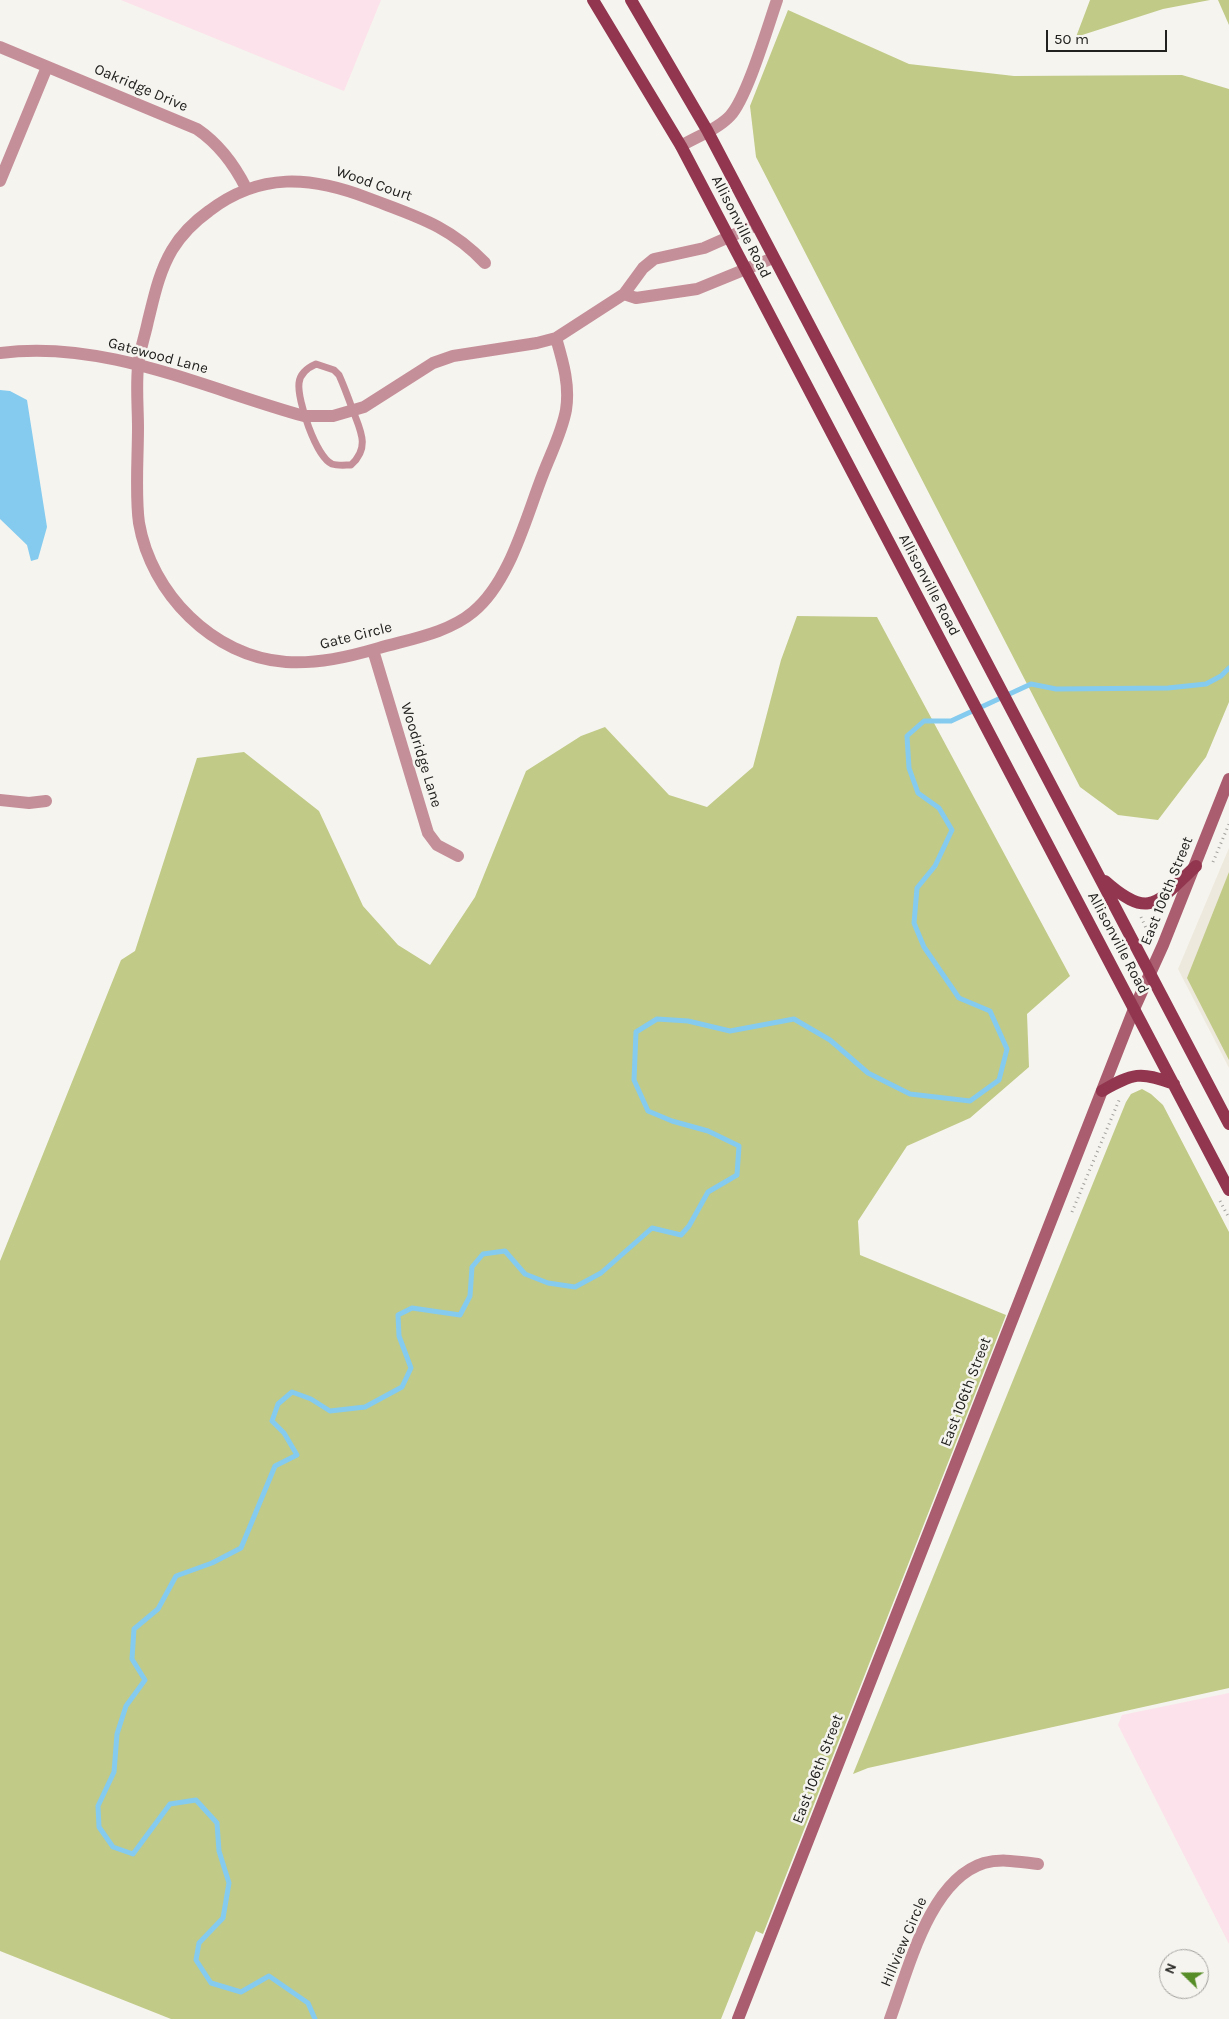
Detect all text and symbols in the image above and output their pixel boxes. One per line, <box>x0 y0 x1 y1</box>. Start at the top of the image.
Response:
scale bar <box>1049 20 1170 52</box>
text: 50 m <box>1054 30 1089 48</box>
street label: Oakridge Drive <box>91 60 191 116</box>
street label: Wood Court <box>334 163 414 205</box>
street label: Allisonville Road <box>707 173 775 281</box>
street label: Gatewood Lane <box>106 334 210 378</box>
street label: Allisonville Road <box>895 531 963 639</box>
street label: Gate Circle <box>318 618 394 654</box>
street label: Woodridge Lane <box>396 700 446 810</box>
street label: East 106th Street <box>1137 834 1197 948</box>
street label: Allisonville Road <box>1084 889 1152 997</box>
street label: East 106th Street <box>937 1335 995 1449</box>
street label: East 106th Street <box>789 1712 847 1826</box>
street label: Hillview Circle <box>877 1894 931 1990</box>
north arrow <box>1159 1949 1209 1999</box>
text: N <box>1161 1961 1180 1976</box>

